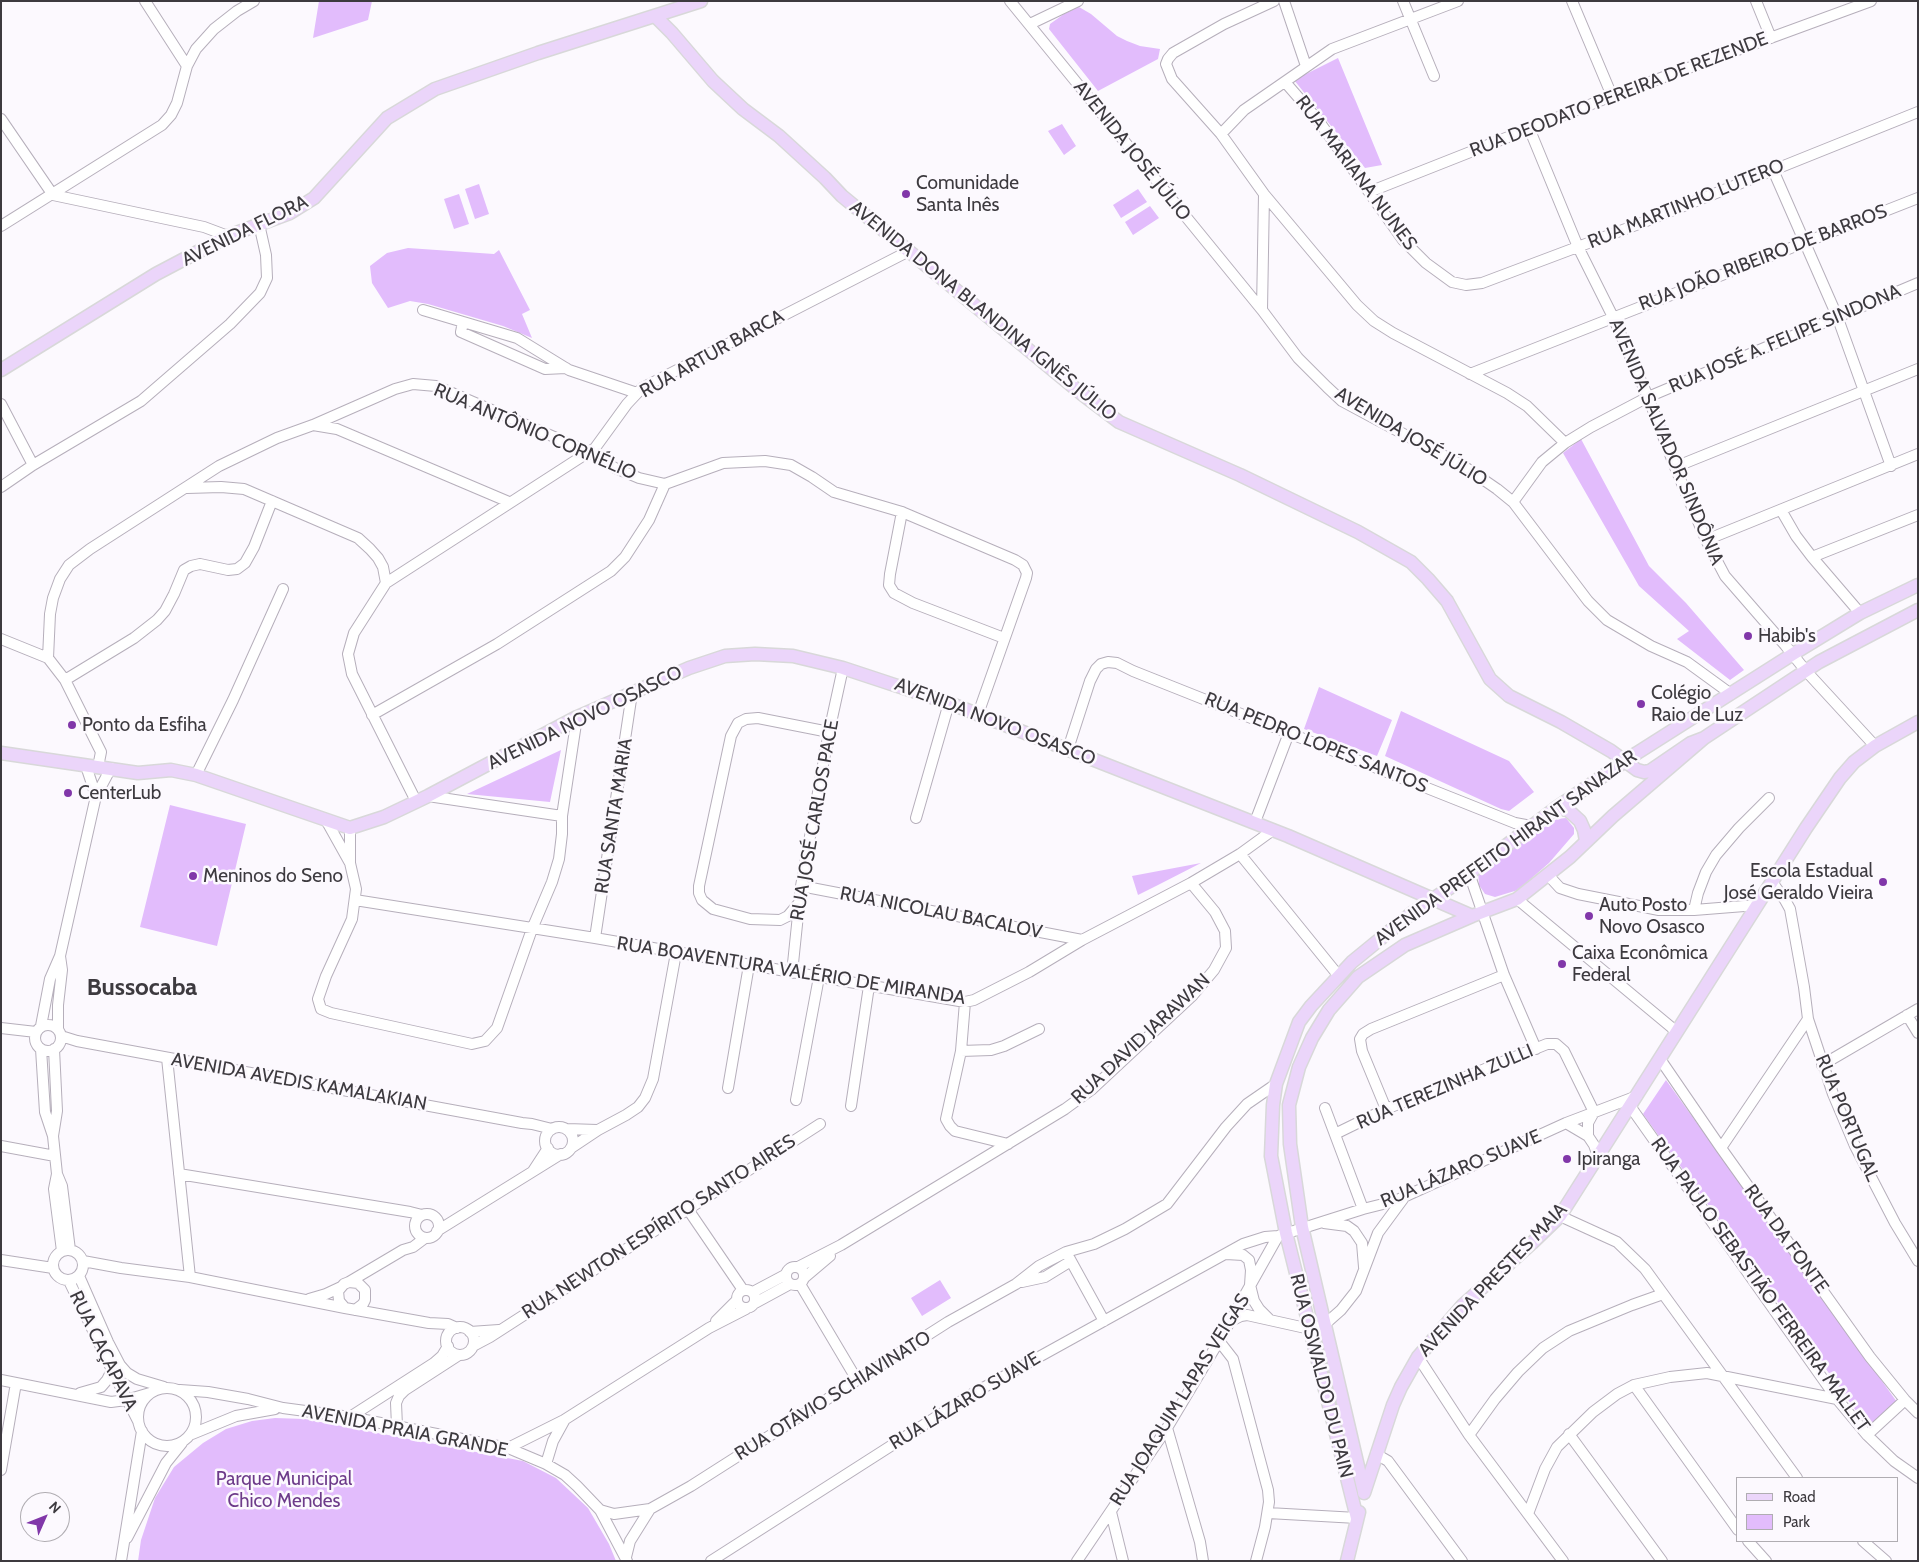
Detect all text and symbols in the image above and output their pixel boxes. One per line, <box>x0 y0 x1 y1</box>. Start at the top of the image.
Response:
street label: RUA DEODATO PEREIRA DE REZENDE <box>1467 27 1771 163</box>
street label: AVENIDA JOSÉ JÚLIO <box>1069 76 1195 226</box>
street label: RUA MARIANA NUNES <box>1290 91 1422 255</box>
street label: RUA MARTINHO LUTERO <box>1585 154 1787 254</box>
place label: Comunidade Santa Inês <box>916 172 1019 216</box>
marker: Comunidade Santa Inês <box>900 188 912 200</box>
street label: AVENIDA FLORA <box>178 191 312 271</box>
street label: AVENIDA DONA BLANDINA IGNÊS JÚLIO <box>845 196 1121 426</box>
street label: RUA JOÃO RIBEIRO DE BARROS <box>1636 200 1890 316</box>
street label: RUA JOSÉ A. FELIPE SINDONA <box>1666 280 1904 398</box>
street label: RUA ARTUR BARCA <box>636 305 788 403</box>
street label: AVENIDA SALVADOR SINDÔNIA <box>1604 315 1728 569</box>
street label: RUA ANTÔNIO CORNÉLIO <box>430 379 640 485</box>
street label: AVENIDA JOSÉ JÚLIO <box>1331 383 1491 491</box>
place label: Habib's <box>1758 625 1816 647</box>
marker: Habib's <box>1742 630 1754 642</box>
street label: AVENIDA NOVO OSASCO <box>484 661 686 775</box>
street label: AVENIDA NOVO OSASCO <box>891 673 1099 771</box>
place label: Colégio Raio de Luz <box>1651 682 1743 726</box>
street label: RUA PEDRO LOPES SANTOS <box>1201 688 1431 798</box>
marker: Colégio Raio de Luz <box>1635 698 1647 710</box>
place label: Ponto da Esfiha <box>82 714 207 736</box>
street label: RUA JOSÉ CARLOS PACE <box>786 718 844 922</box>
marker: Ponto da Esfiha <box>66 719 78 731</box>
street label: RUA SANTA MARIA <box>590 737 638 895</box>
street label: AVENIDA PREFEITO HIRANT SANAZAR <box>1371 745 1641 951</box>
place label: CenterLub <box>78 782 161 804</box>
marker: CenterLub <box>62 787 74 799</box>
place label: Escola Estadual José Geraldo Vieira <box>1724 860 1873 904</box>
place label: Meninos do Seno <box>203 865 343 887</box>
marker: Meninos do Seno <box>187 870 199 882</box>
marker: Escola Estadual José Geraldo Vieira <box>1877 876 1889 888</box>
street label: RUA NICOLAU BACALOV <box>838 882 1044 944</box>
place label: Auto Posto Novo Osasco <box>1599 894 1705 938</box>
marker: Auto Posto Novo Osasco <box>1583 910 1595 922</box>
street label: RUA BOAVENTURA VALÉRIO DE MIRANDA <box>615 932 967 1010</box>
place label: Caixa Econômica Federal <box>1572 942 1708 986</box>
marker: Caixa Econômica Federal <box>1556 958 1568 970</box>
street label: RUA DAVID JARAWAN <box>1067 969 1215 1109</box>
district label: Bussocaba <box>87 974 197 1002</box>
street label: RUA TEREZINHA ZULLI <box>1353 1039 1537 1135</box>
street label: AVENIDA AVEDIS KAMALAKIAN <box>169 1048 429 1116</box>
street label: RUA PORTUGAL <box>1810 1051 1884 1185</box>
street label: RUA LÁZARO SUAVE <box>1377 1125 1545 1213</box>
street label: RUA NEWTON ESPÍRITO SANTO AIRES <box>518 1130 800 1324</box>
street label: RUA PAULO SEBASTIÃO FERREIRA MALLET <box>1645 1133 1875 1437</box>
place label: Ipiranga <box>1577 1148 1640 1170</box>
marker: Ipiranga <box>1561 1153 1573 1165</box>
street label: RUA DA FONTE <box>1739 1180 1833 1298</box>
street label: AVENIDA PRESTES MAIA <box>1414 1199 1572 1361</box>
street label: RUA OSWALDO DU PAIN <box>1285 1272 1357 1480</box>
street label: RUA CAÇAPAVA <box>64 1287 142 1415</box>
street label: RUA JOAQUIM LAPAS VEIGAS <box>1105 1290 1255 1510</box>
street label: RUA OTÁVIO SCHIAVINATO <box>731 1326 935 1466</box>
street label: RUA LÁZARO SUAVE <box>885 1347 1045 1455</box>
street label: AVENIDA PRAIA GRANDE <box>300 1400 510 1462</box>
park label: Parque Municipal Chico Mendes <box>216 1468 352 1512</box>
legend <box>1736 1477 1899 1542</box>
text: Road <box>1783 1488 1816 1506</box>
north arrow <box>20 1492 70 1542</box>
text: N <box>45 1497 65 1517</box>
text: Park <box>1783 1513 1810 1531</box>

